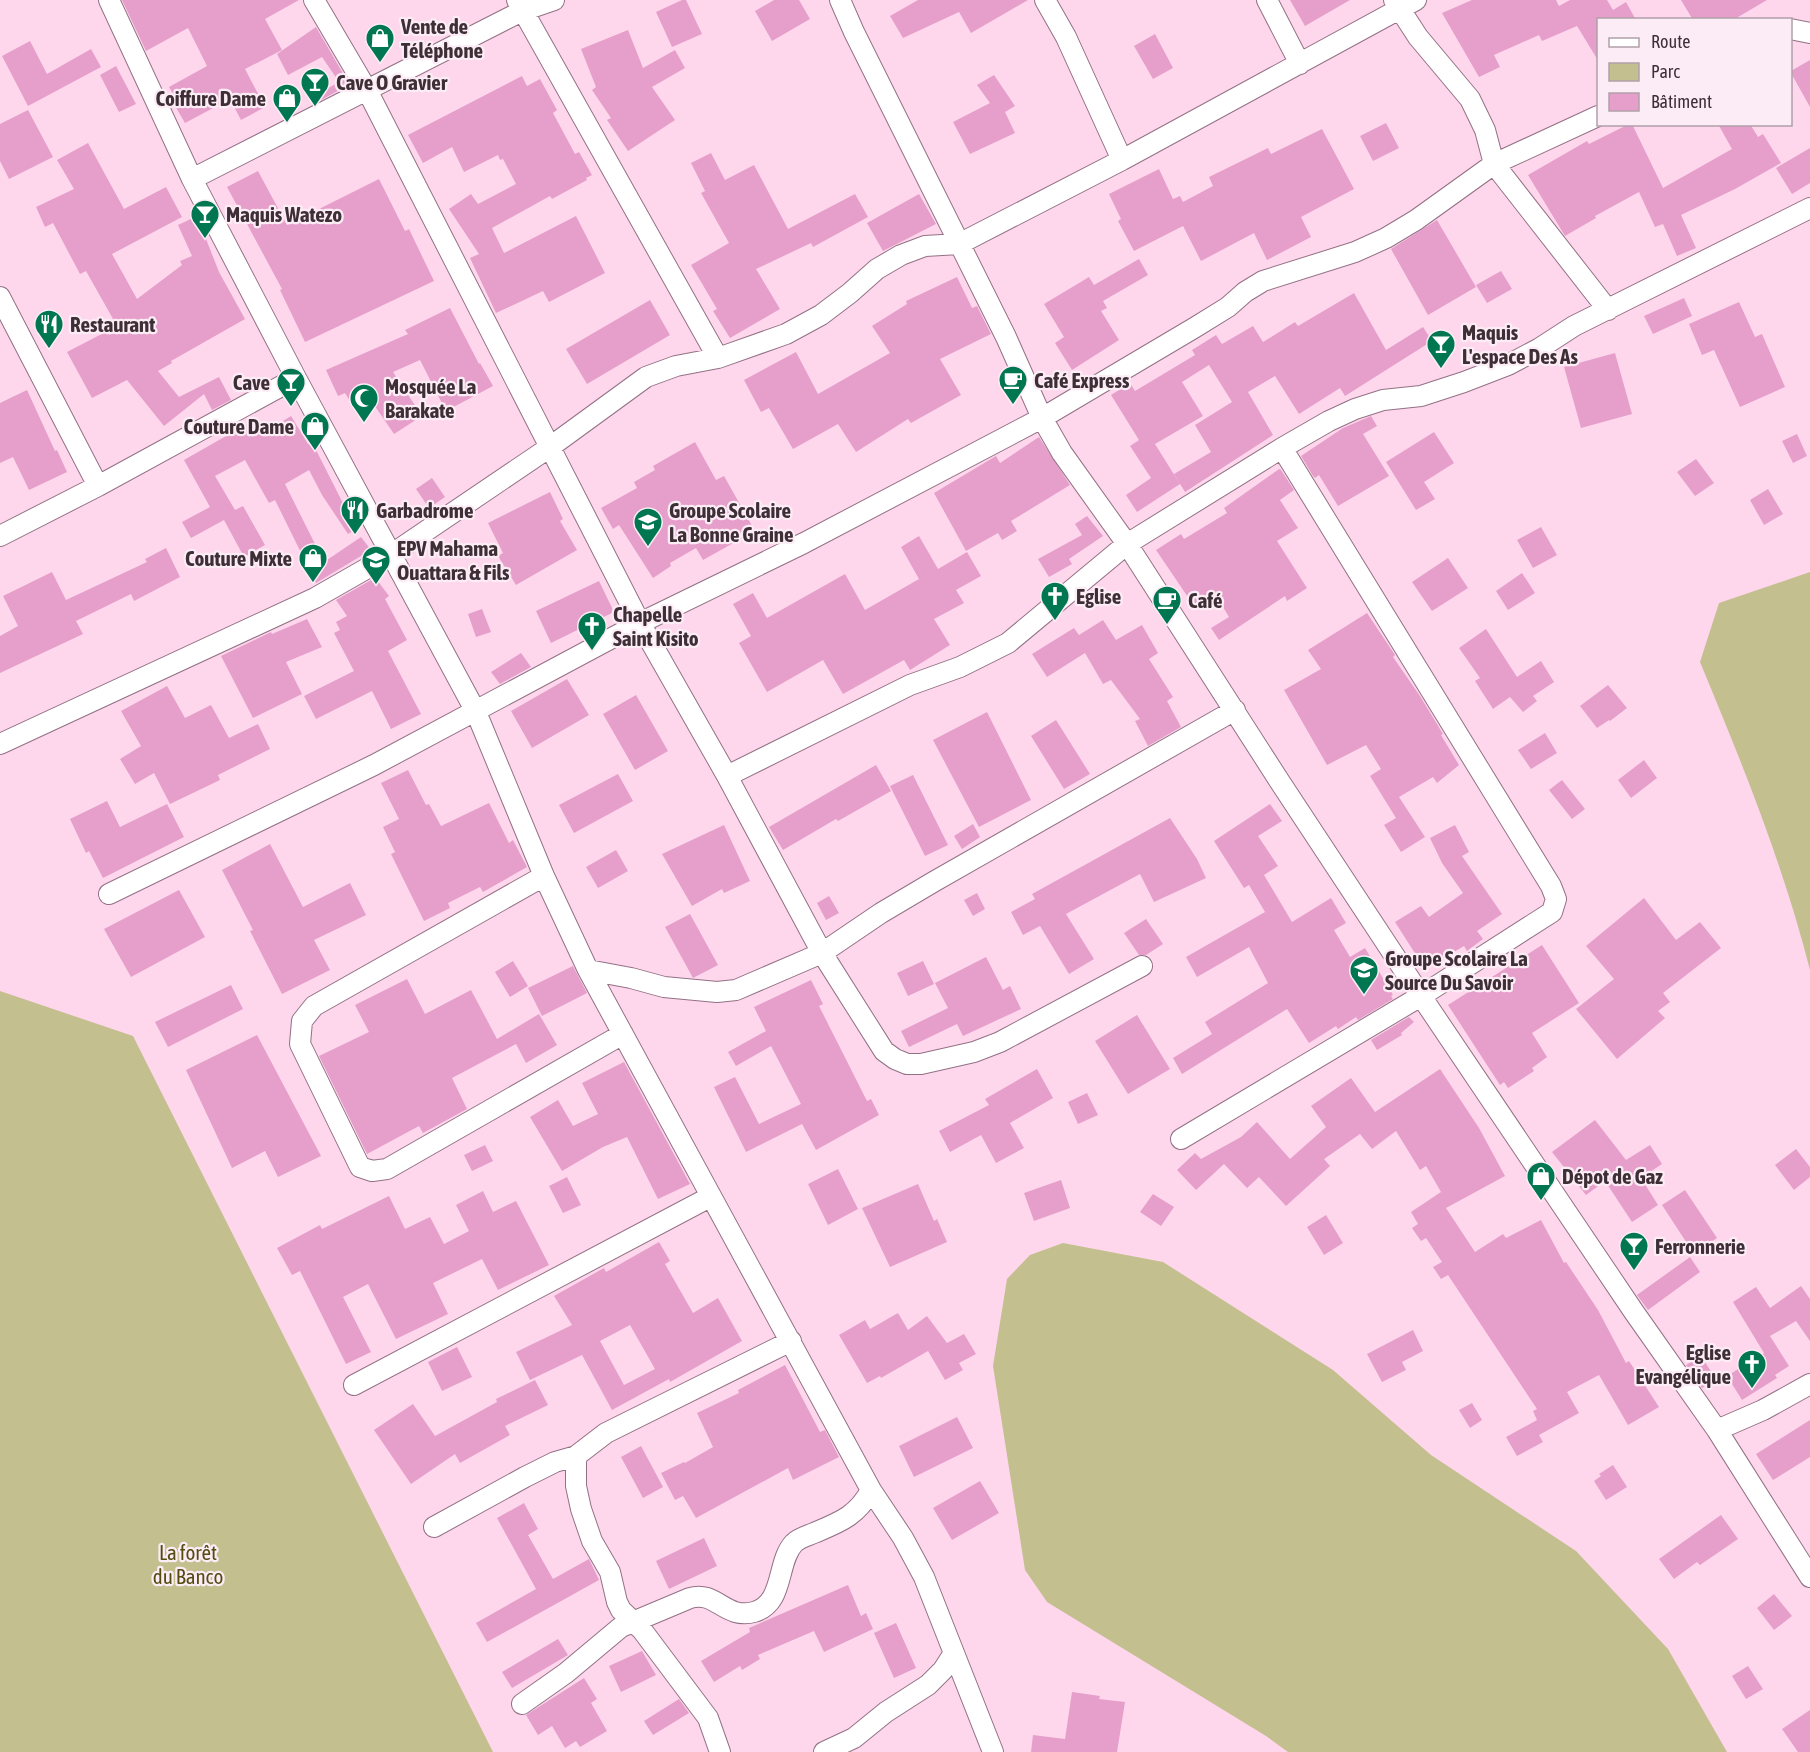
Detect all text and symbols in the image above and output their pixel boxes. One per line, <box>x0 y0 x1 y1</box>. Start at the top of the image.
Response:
place label: Vente de Téléphone <box>400 14 483 62</box>
legend <box>1597 18 1792 126</box>
shop icon: Vente de Téléphone <box>364 22 396 64</box>
text: Route <box>1651 31 1690 52</box>
text: Parc <box>1651 61 1680 82</box>
bar icon: Cave O Gravier <box>299 66 331 108</box>
place label: Cave O Gravier <box>336 70 448 94</box>
shop icon: Coiffure Dame <box>271 82 303 124</box>
place label: Coiffure Dame <box>156 86 266 110</box>
text: Bâtiment <box>1651 91 1712 112</box>
bar icon: Maquis Watezo <box>189 198 221 240</box>
place label: Maquis Watezo <box>226 202 342 226</box>
restaurant icon: Restaurant <box>33 308 65 350</box>
place label: Restaurant <box>70 312 155 336</box>
place label: Maquis L'espace Des As <box>1462 320 1578 368</box>
bar icon: Maquis L'espace Des As <box>1425 328 1457 370</box>
cafe icon: Café Express <box>997 364 1029 406</box>
bar icon: Cave <box>275 366 307 408</box>
place label: Café Express <box>1034 368 1130 392</box>
place label: Cave <box>233 370 270 394</box>
place label: Mosquée La Barakate <box>385 374 476 422</box>
mosque icon: Mosquée La Barakate <box>348 382 380 424</box>
shop icon: Couture Dame <box>299 410 331 452</box>
place label: Couture Dame <box>184 414 294 438</box>
restaurant icon: Garbadrome <box>339 494 371 536</box>
place label: Garbadrome <box>376 498 473 522</box>
place label: Groupe Scolaire La Bonne Graine <box>669 498 794 546</box>
school or university icon: Groupe Scolaire La Bonne Graine <box>632 506 664 548</box>
place label: EPV Mahama Ouattara & Fils <box>397 536 510 584</box>
shop icon: Couture Mixte <box>297 542 329 584</box>
school or university icon: EPV Mahama Ouattara & Fils <box>360 544 392 586</box>
place label: Couture Mixte <box>185 546 292 570</box>
church icon: Eglise <box>1039 580 1071 622</box>
place label: Eglise <box>1076 584 1121 608</box>
cafe icon: Café <box>1151 584 1183 626</box>
place label: Café <box>1188 588 1223 612</box>
place label: Chapelle Saint Kisito <box>613 602 699 650</box>
church icon: Chapelle Saint Kisito <box>576 610 608 652</box>
place label: Groupe Scolaire La Source Du Savoir <box>1385 946 1528 994</box>
school or university icon: Groupe Scolaire La Source Du Savoir <box>1348 954 1380 996</box>
shop icon: Dépot de Gaz <box>1525 1160 1557 1202</box>
place label: Dépot de Gaz <box>1562 1164 1663 1188</box>
bar icon: Ferronnerie <box>1618 1230 1650 1272</box>
place label: Ferronnerie <box>1655 1234 1745 1258</box>
place label: Eglise Evangélique <box>1635 1340 1731 1388</box>
church icon: Eglise Evangélique <box>1736 1348 1768 1390</box>
park label: La forêt du Banco <box>153 1540 223 1588</box>

